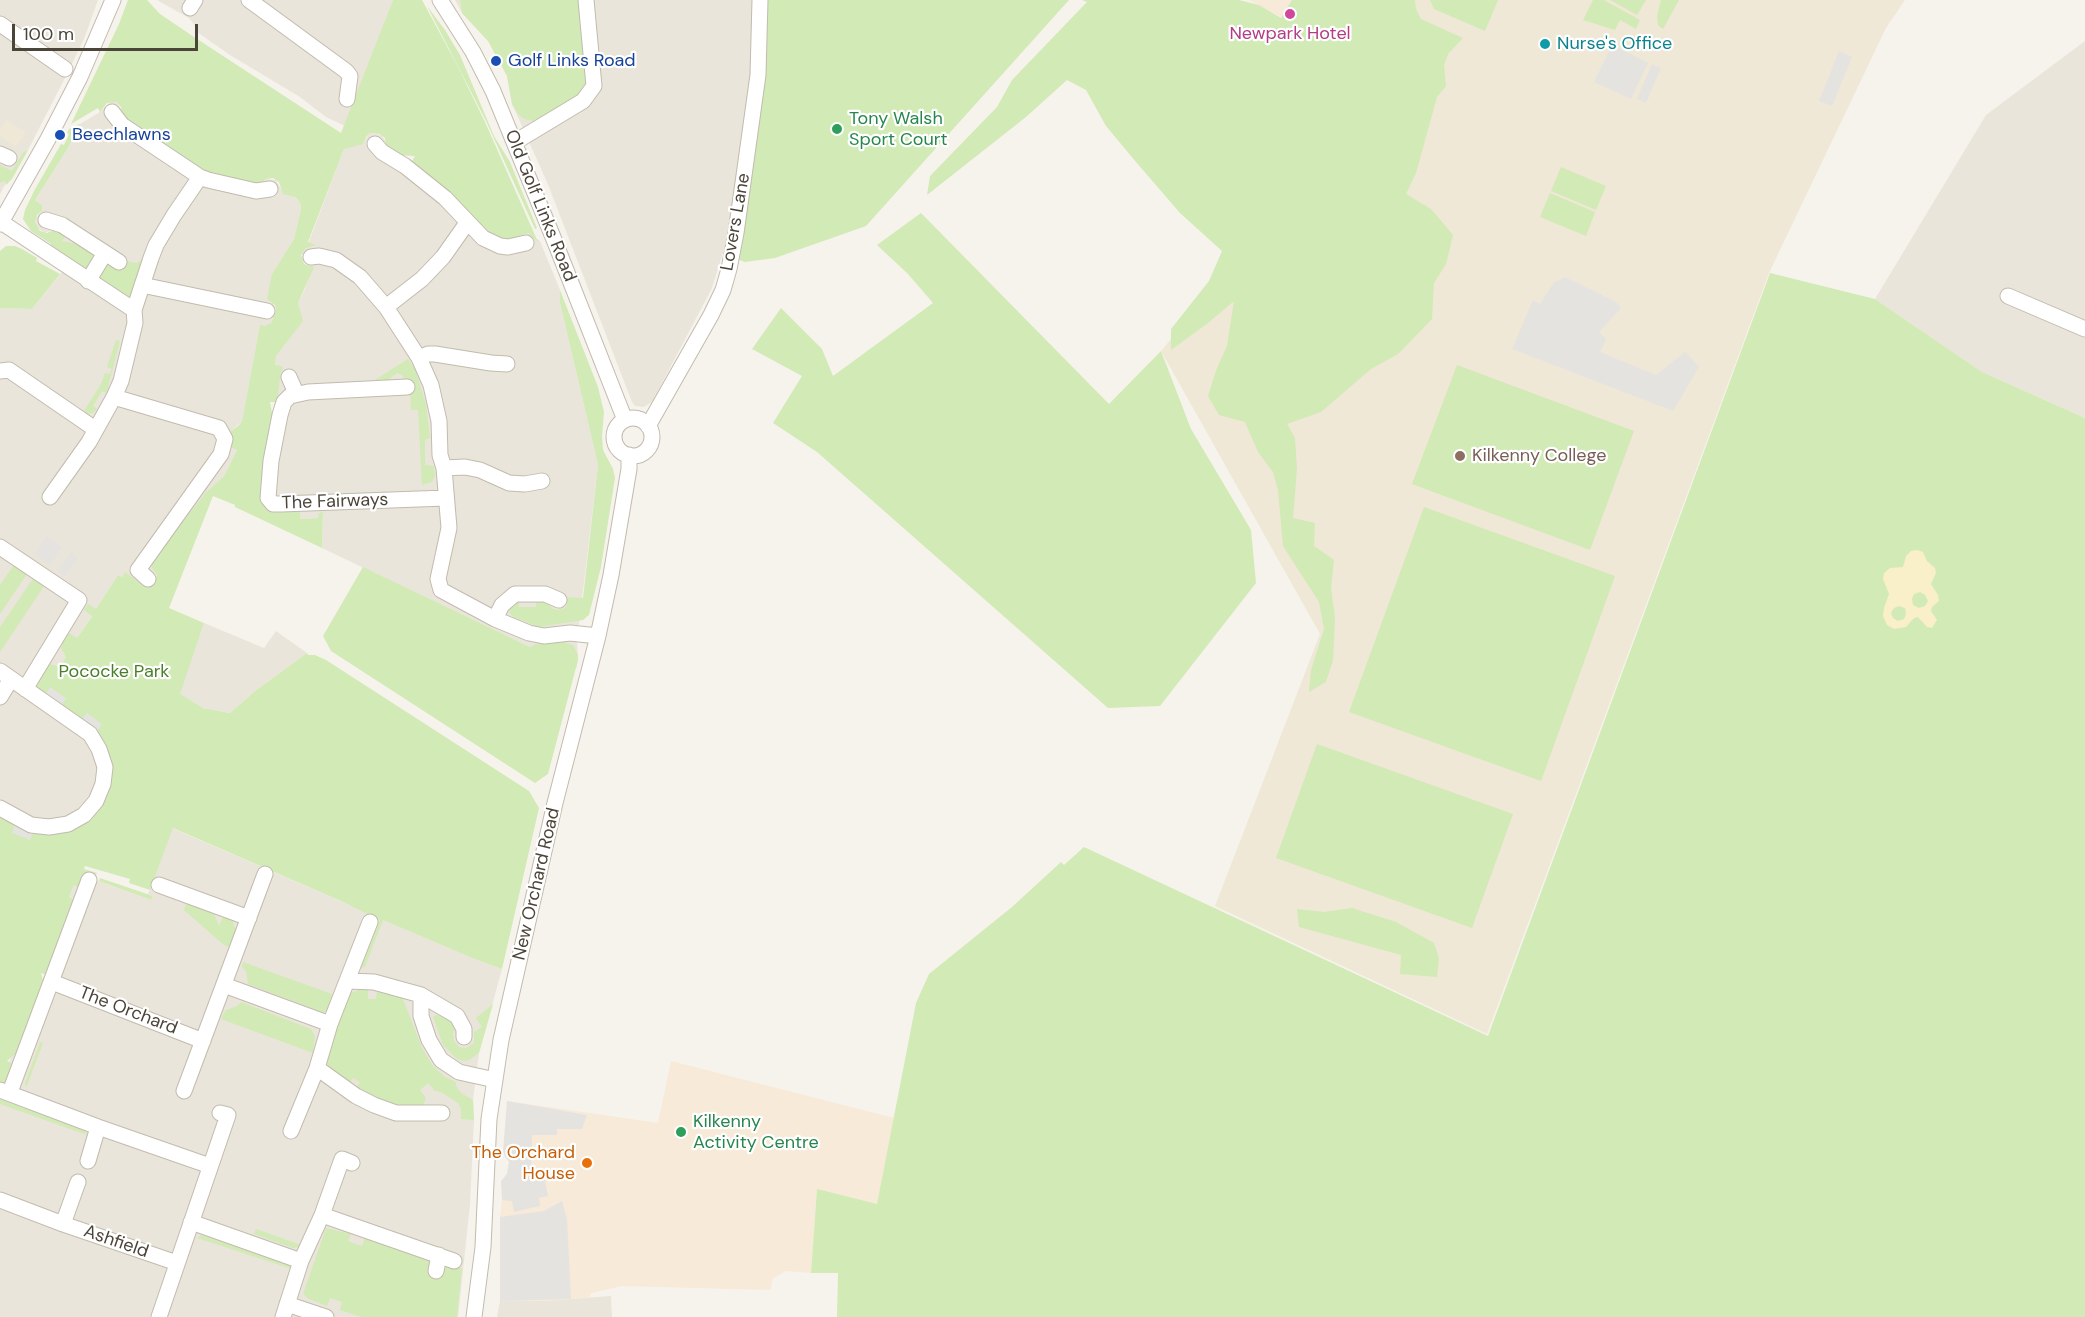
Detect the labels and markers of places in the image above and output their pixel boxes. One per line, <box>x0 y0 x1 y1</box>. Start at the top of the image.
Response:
marker: Newpark Hotel <box>1283 7 1297 21</box>
place label: Newpark Hotel <box>1229 23 1351 45</box>
place label: Nurse's Office <box>1557 33 1672 55</box>
marker: Nurse's Office <box>1538 37 1552 51</box>
place label: Golf Links Road <box>508 50 636 72</box>
marker: Golf Links Road <box>489 54 503 68</box>
place label: Tony Walsh Sport Court <box>849 108 947 150</box>
marker: Tony Walsh Sport Court <box>830 122 844 136</box>
place label: Beechlawns <box>72 124 171 146</box>
marker: Beechlawns <box>53 128 67 142</box>
place label: Kilkenny College <box>1472 445 1606 467</box>
marker: Kilkenny College <box>1453 449 1467 463</box>
place label: Kilkenny Activity Centre <box>693 1111 819 1154</box>
marker: Kilkenny Activity Centre <box>674 1125 688 1139</box>
place label: The Orchard House <box>471 1142 575 1184</box>
marker: The Orchard House <box>580 1156 594 1170</box>

